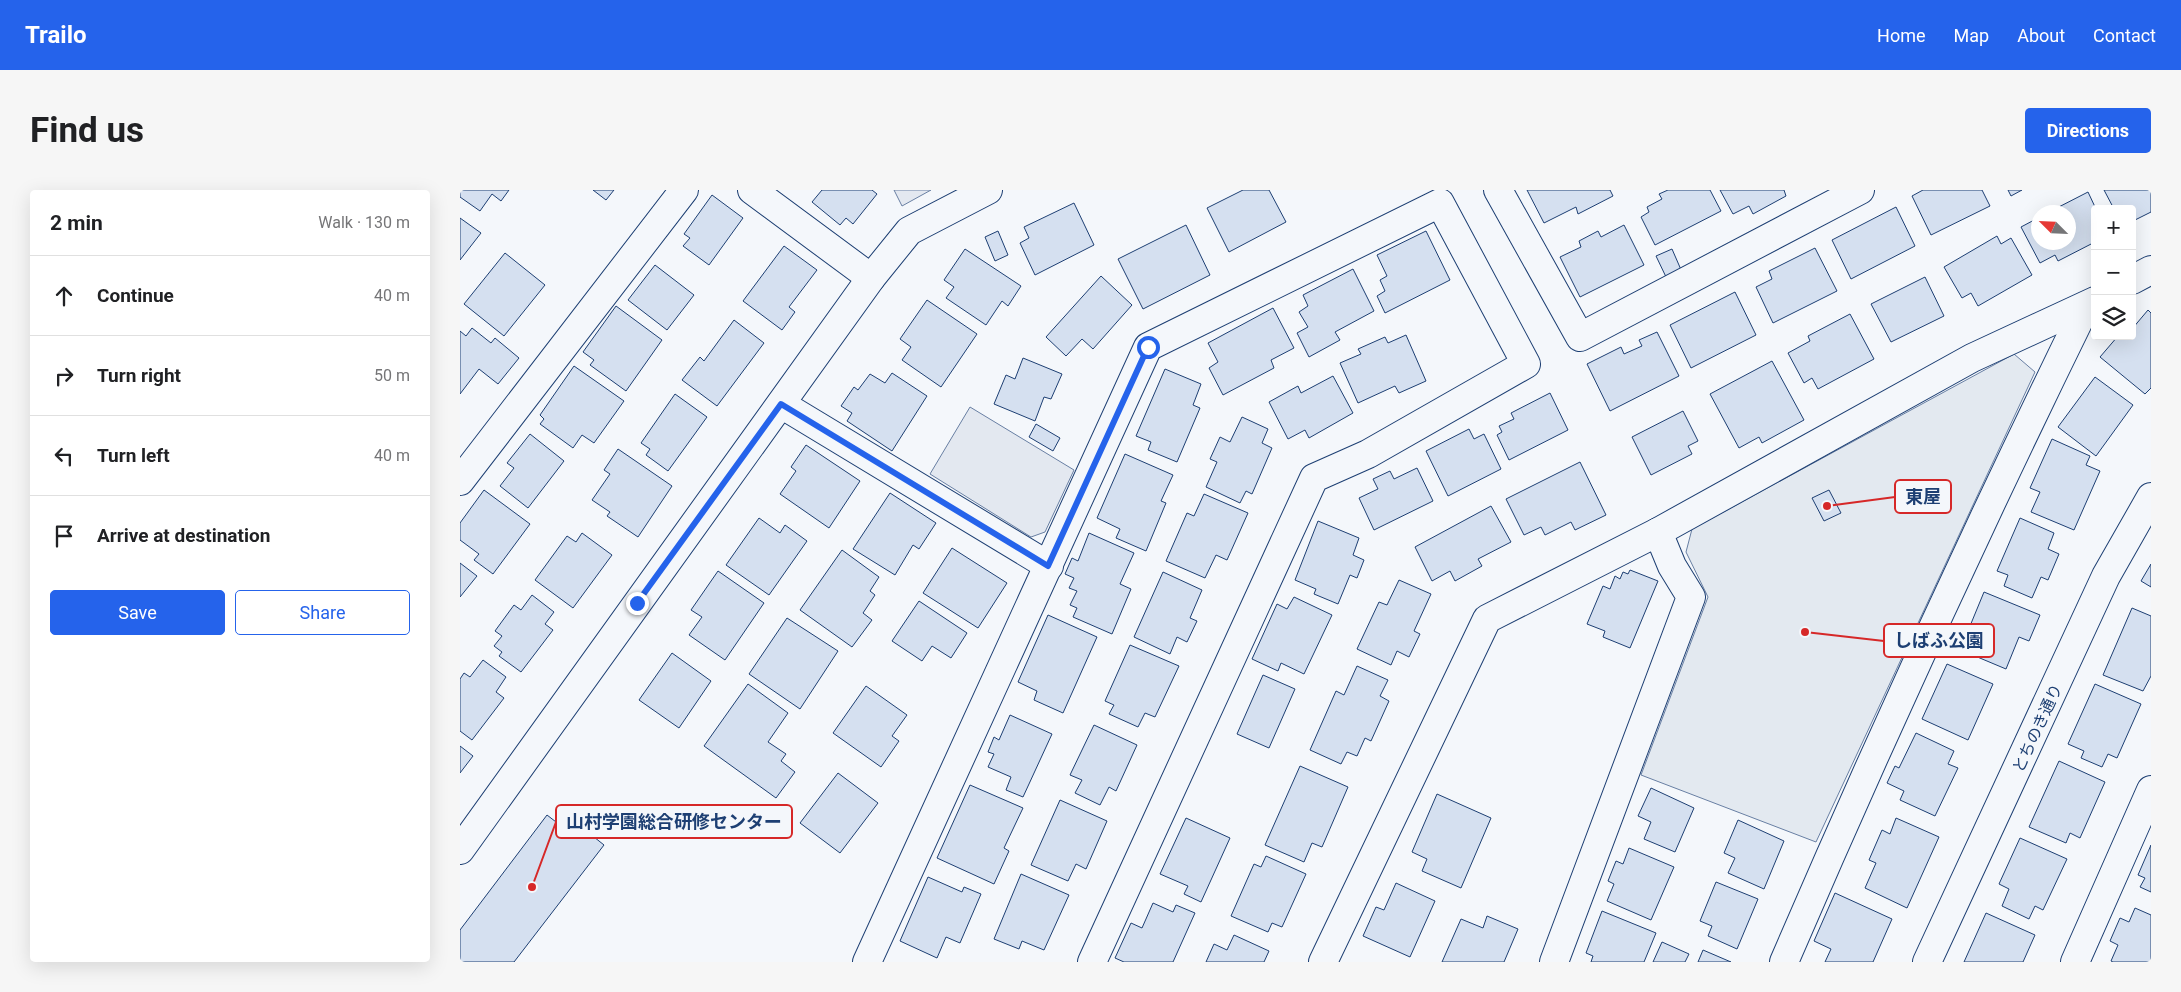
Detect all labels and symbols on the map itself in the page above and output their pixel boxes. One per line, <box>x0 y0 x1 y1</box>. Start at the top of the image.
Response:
north arrow <box>2031 205 2076 250</box>
route start <box>1137 336 1160 359</box>
callout: 東屋 <box>1895 480 1951 513</box>
text: 東屋 <box>1905 486 1941 507</box>
route end <box>626 592 649 615</box>
callout: しばふ公園 <box>1884 624 1994 657</box>
text: しばふ公園 <box>1894 630 1984 651</box>
street label: とちのき通り <box>2009 681 2066 776</box>
callout: 山村学園総合研修センター <box>556 805 792 838</box>
text: 山村学園総合研修センター <box>566 811 782 832</box>

